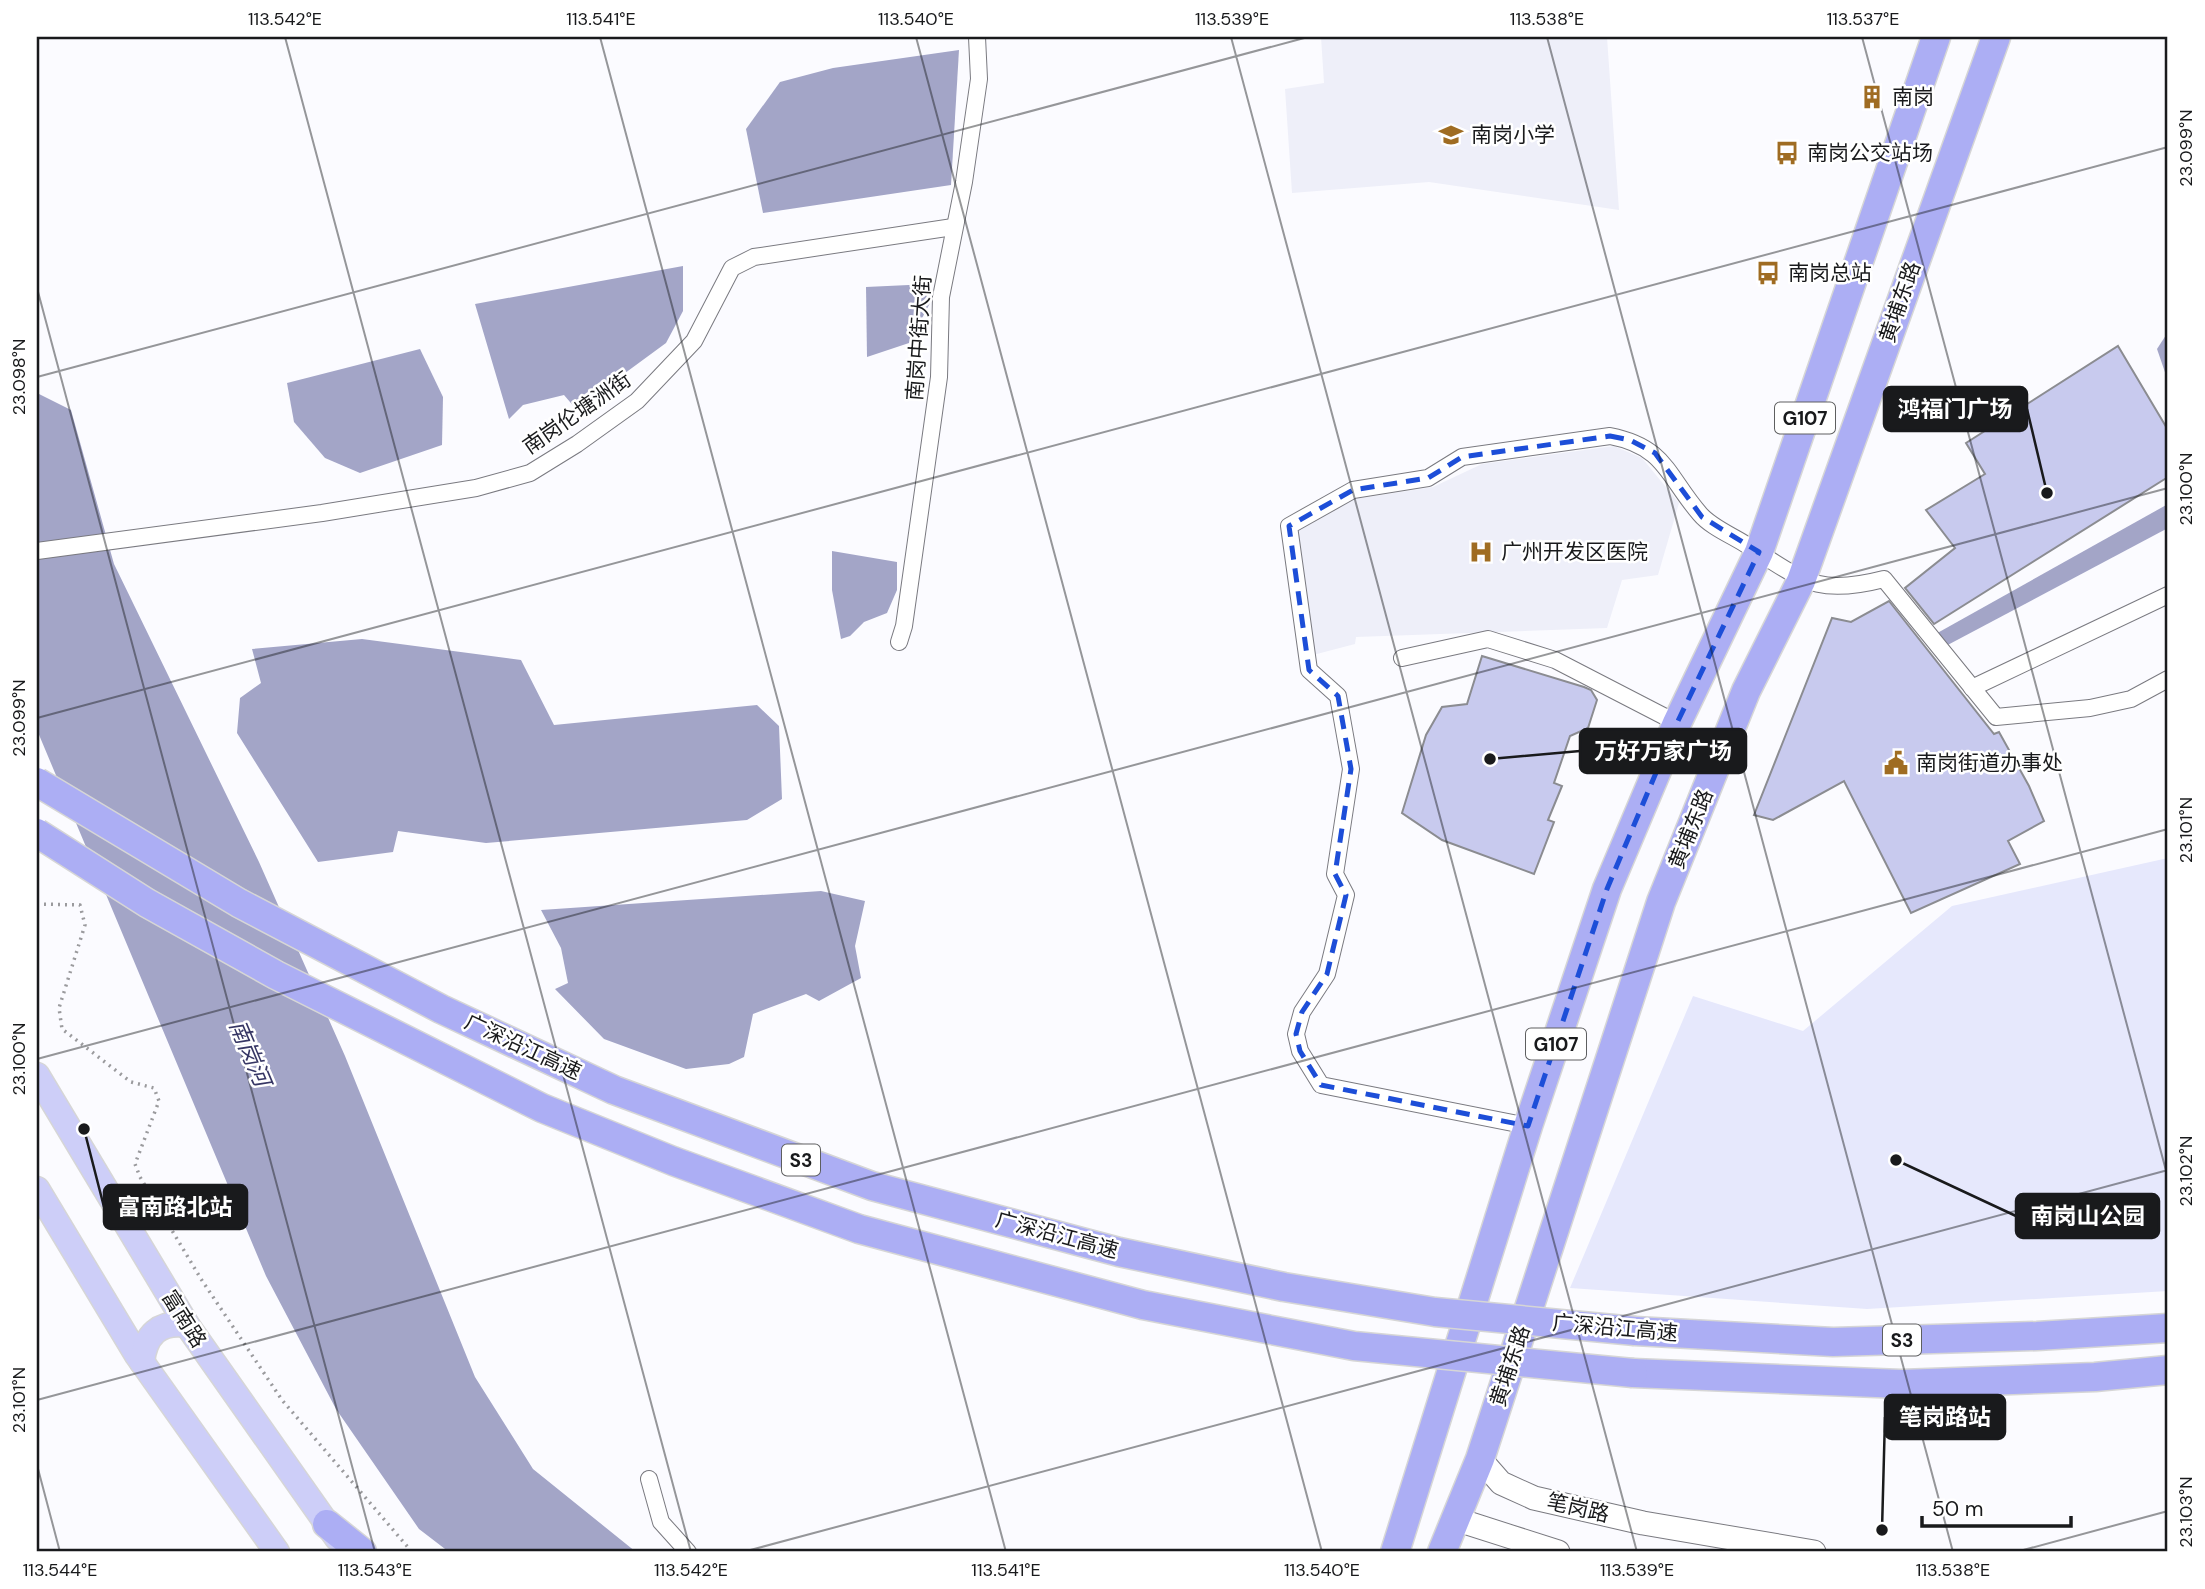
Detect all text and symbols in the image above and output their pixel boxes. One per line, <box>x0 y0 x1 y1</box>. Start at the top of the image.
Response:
text: 113.542°E <box>248 7 322 31</box>
text: 113.541°E <box>566 7 636 31</box>
text: 113.540°E <box>878 7 954 31</box>
text: 113.539°E <box>1195 7 1269 31</box>
text: 113.538°E <box>1510 7 1584 31</box>
text: 113.537°E <box>1827 7 1899 31</box>
building icon: 南岗 <box>1858 83 1886 111</box>
place label: 南岗 <box>1892 83 1934 111</box>
text: 23.099°N <box>2174 109 2198 187</box>
school or university icon: 南岗小学 <box>1437 121 1465 149</box>
place label: 南岗小学 <box>1471 121 1555 149</box>
bus stop icon: 南岗公交站场 <box>1773 139 1801 167</box>
place label: 南岗公交站场 <box>1807 139 1933 167</box>
street label: 黄埔东路 <box>1873 258 1927 346</box>
bus stop icon: 南岗总站 <box>1754 259 1782 287</box>
place label: 南岗总站 <box>1788 259 1872 287</box>
street label: 南岗中街大街 <box>901 274 937 402</box>
text: 23.098°N <box>7 339 31 415</box>
street label: 南岗伦塘洲街 <box>517 365 637 461</box>
callout: 鸿福门广场 <box>1884 387 2027 431</box>
text: 鸿福门广场 <box>1898 394 2013 424</box>
road number: G107 <box>1775 402 1835 434</box>
text: 23.100°N <box>2174 452 2198 526</box>
hospital icon: 广州开发区医院 <box>1467 538 1495 566</box>
place label: 广州开发区医院 <box>1501 538 1648 566</box>
text: 23.099°N <box>7 679 31 757</box>
callout: 万好万家广场 <box>1580 729 1746 773</box>
text: 万好万家广场 <box>1594 736 1732 766</box>
public building icon: 南岗街道办事处 <box>1882 749 1910 777</box>
place label: 南岗街道办事处 <box>1916 749 2063 777</box>
street label: 黄埔东路 <box>1662 785 1720 873</box>
text: 23.101°N <box>2174 797 2198 863</box>
street label: 广深沿江高速 <box>460 1008 586 1086</box>
water label: 南岗河 <box>223 1015 279 1094</box>
text: 23.100°N <box>7 1022 31 1096</box>
road number: G107 <box>1526 1028 1586 1060</box>
text: 23.102°N <box>2174 1136 2198 1206</box>
road number: S3 <box>782 1144 820 1176</box>
callout: 富南路北站 <box>104 1185 247 1229</box>
text: 富南路北站 <box>118 1192 233 1222</box>
callout: 南岗山公园 <box>2016 1194 2159 1238</box>
text: 南岗山公园 <box>2031 1201 2146 1231</box>
street label: 广深沿江高速 <box>993 1205 1121 1265</box>
street label: 富南路 <box>155 1285 213 1353</box>
street label: 广深沿江高速 <box>1551 1309 1679 1347</box>
street label: 黄埔东路 <box>1484 1322 1536 1410</box>
road number: S3 <box>1883 1324 1921 1356</box>
text: 23.101°N <box>7 1367 31 1433</box>
callout: 笔岗路站 <box>1885 1395 2005 1439</box>
text: 笔岗路站 <box>1899 1402 1991 1432</box>
text: 23.103°N <box>2174 1476 2198 1548</box>
scale bar <box>1922 1484 2070 1528</box>
street label: 笔岗路 <box>1544 1487 1612 1529</box>
text: 50 m <box>1932 1495 1983 1523</box>
text: 113.544°E <box>23 1558 97 1582</box>
text: 113.543°E <box>338 1558 412 1582</box>
text: 113.542°E <box>654 1558 728 1582</box>
text: 113.541°E <box>971 1558 1041 1582</box>
text: 113.540°E <box>1284 1558 1360 1582</box>
text: 113.539°E <box>1600 1558 1674 1582</box>
text: 113.538°E <box>1916 1558 1990 1582</box>

